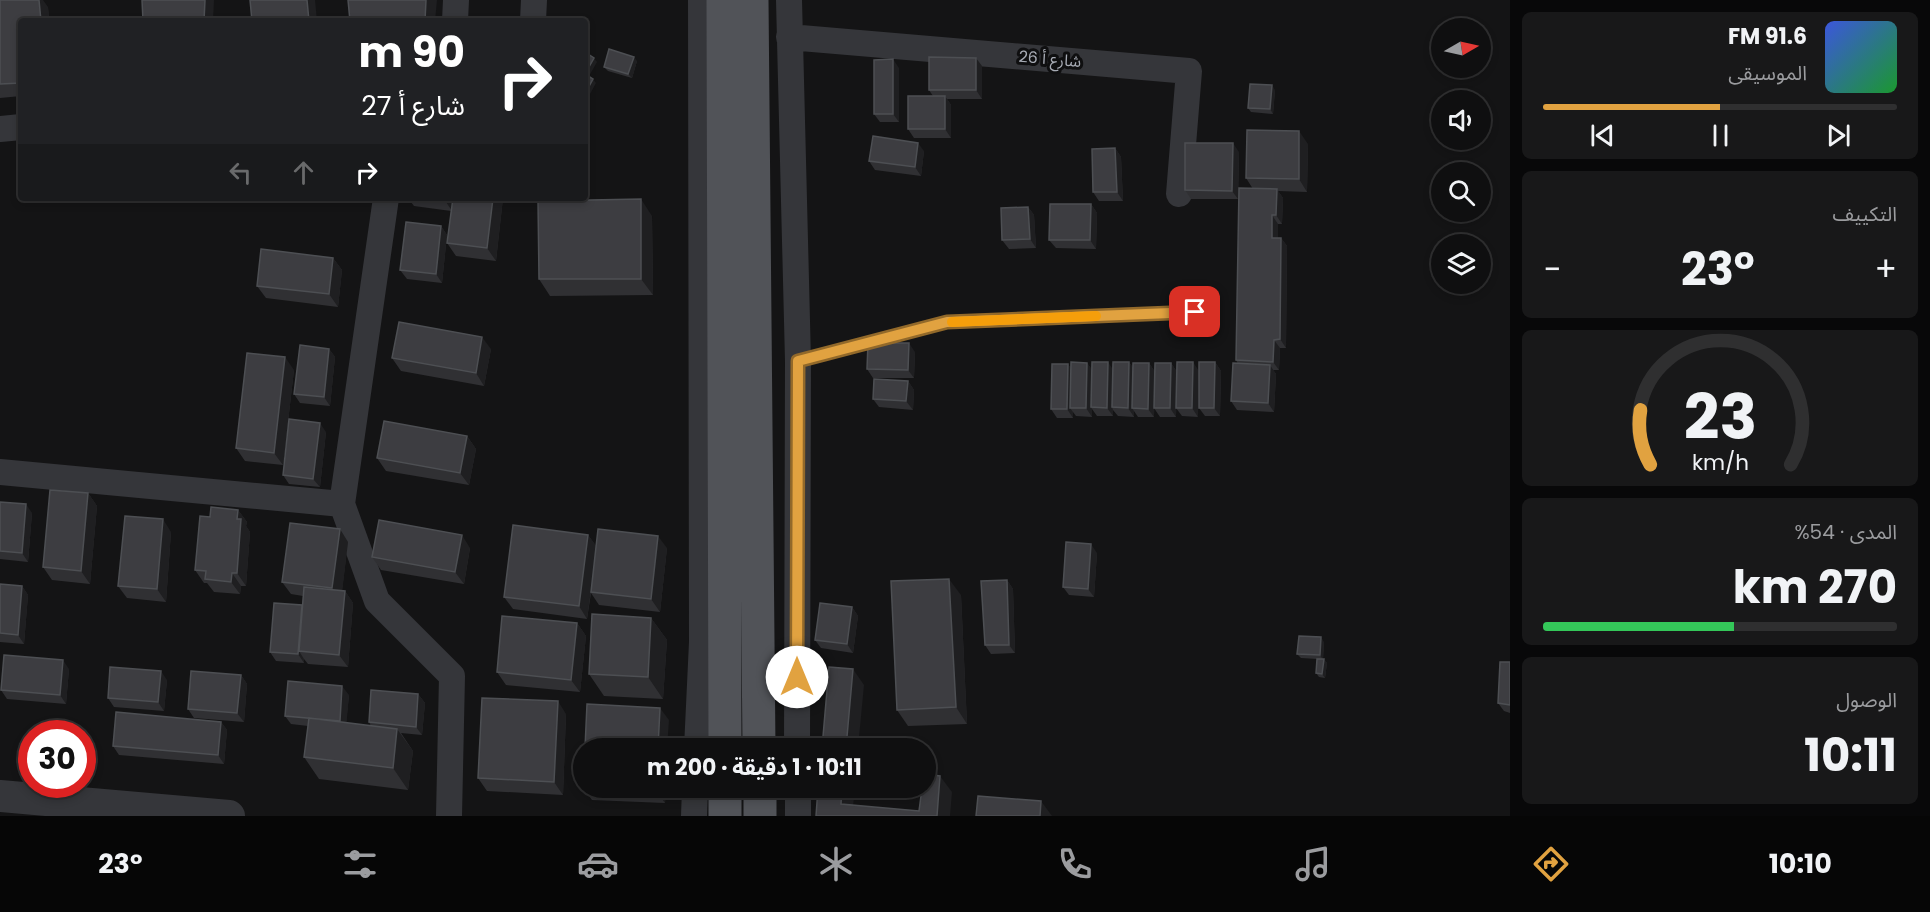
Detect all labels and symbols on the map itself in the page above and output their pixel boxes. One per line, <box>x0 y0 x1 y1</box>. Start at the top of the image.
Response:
north arrow <box>1431 18 1491 78</box>
street label: شارع أ 26 <box>1018 45 1082 74</box>
pin <box>1169 286 1220 337</box>
position arrow <box>765 645 829 709</box>
speed limit sign: 30 <box>18 720 96 798</box>

